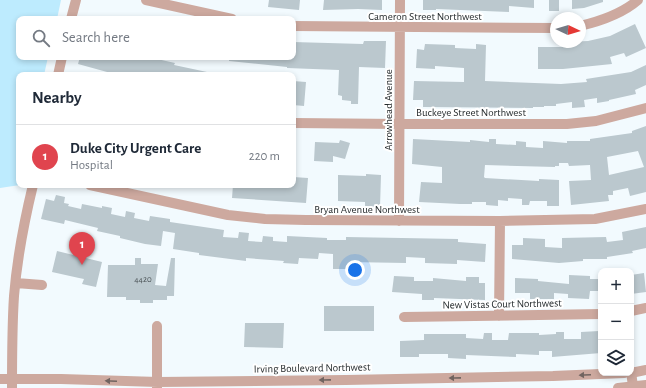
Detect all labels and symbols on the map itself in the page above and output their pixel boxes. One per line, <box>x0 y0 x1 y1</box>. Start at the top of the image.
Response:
street label: Cameron Street Northwest <box>368 11 482 22</box>
north arrow <box>550 12 586 48</box>
street label: Arrowhead Avenue <box>383 69 394 151</box>
street label: Buckeye Street Northwest <box>416 107 526 118</box>
street label: Bryan Avenue Northwest <box>314 204 420 215</box>
pin: 1 <box>69 232 95 265</box>
your location <box>345 260 365 280</box>
house number: 4420 <box>134 275 152 284</box>
street label: New Vistas Court Northwest <box>442 297 562 311</box>
street label: Irving Boulevard Northwest <box>253 361 371 375</box>
one-way arrow <box>579 372 591 379</box>
one-way arrow <box>448 375 461 381</box>
one-way arrow <box>105 377 117 384</box>
one-way arrow <box>318 377 331 383</box>

